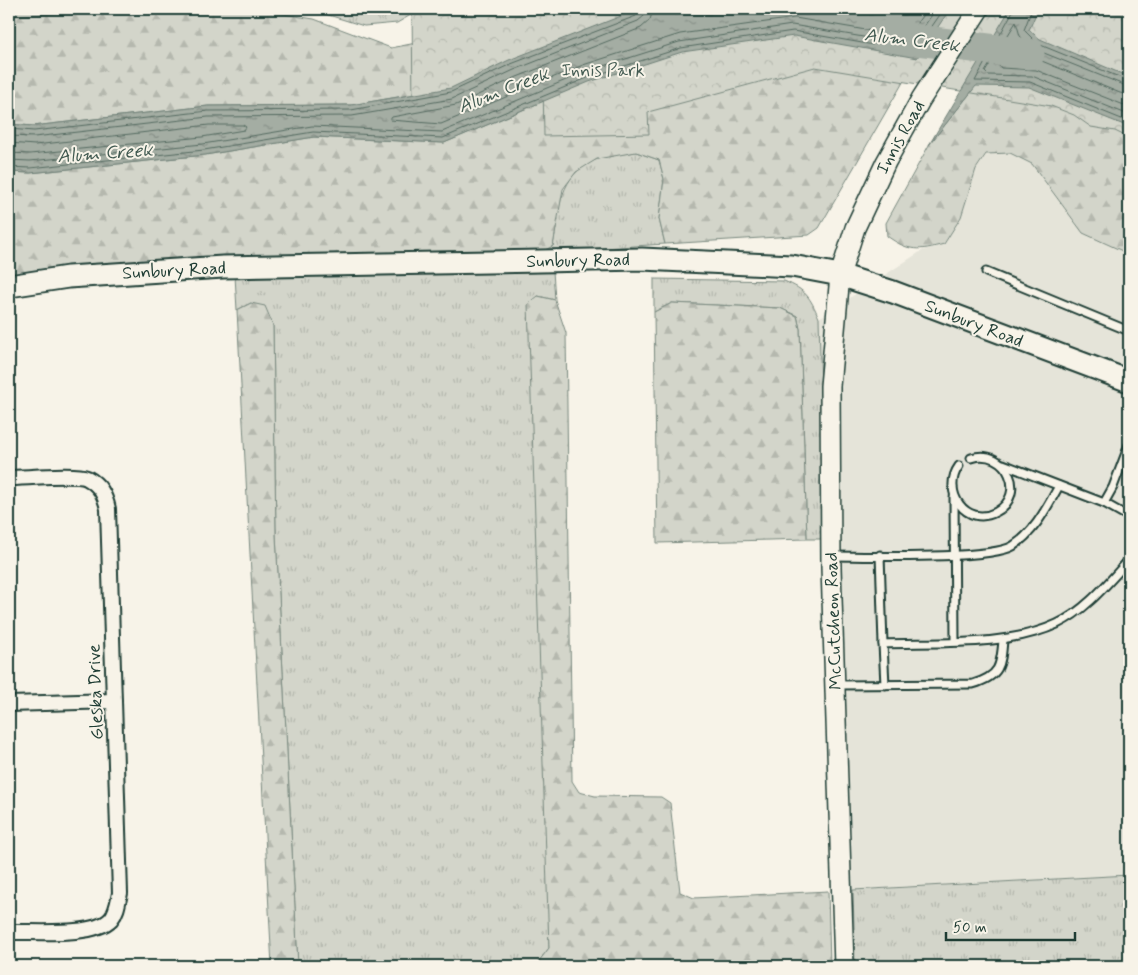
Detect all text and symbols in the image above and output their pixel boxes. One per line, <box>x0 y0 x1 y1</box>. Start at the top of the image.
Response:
water label: Alum Creek <box>863 22 962 59</box>
park label: Innis Park <box>562 59 644 83</box>
water label: Alum Creek <box>454 61 554 119</box>
street label: Innis Road <box>871 96 931 179</box>
water label: Alum Creek <box>57 138 155 169</box>
street label: Sunbury Road <box>526 248 630 274</box>
street label: Sunbury Road <box>122 256 227 286</box>
street label: Sunbury Road <box>921 294 1026 354</box>
street label: McCutcheon Road <box>820 552 848 690</box>
street label: Gleska Drive <box>82 643 110 740</box>
scale bar <box>946 910 1074 942</box>
text: 50 m <box>953 918 987 938</box>

